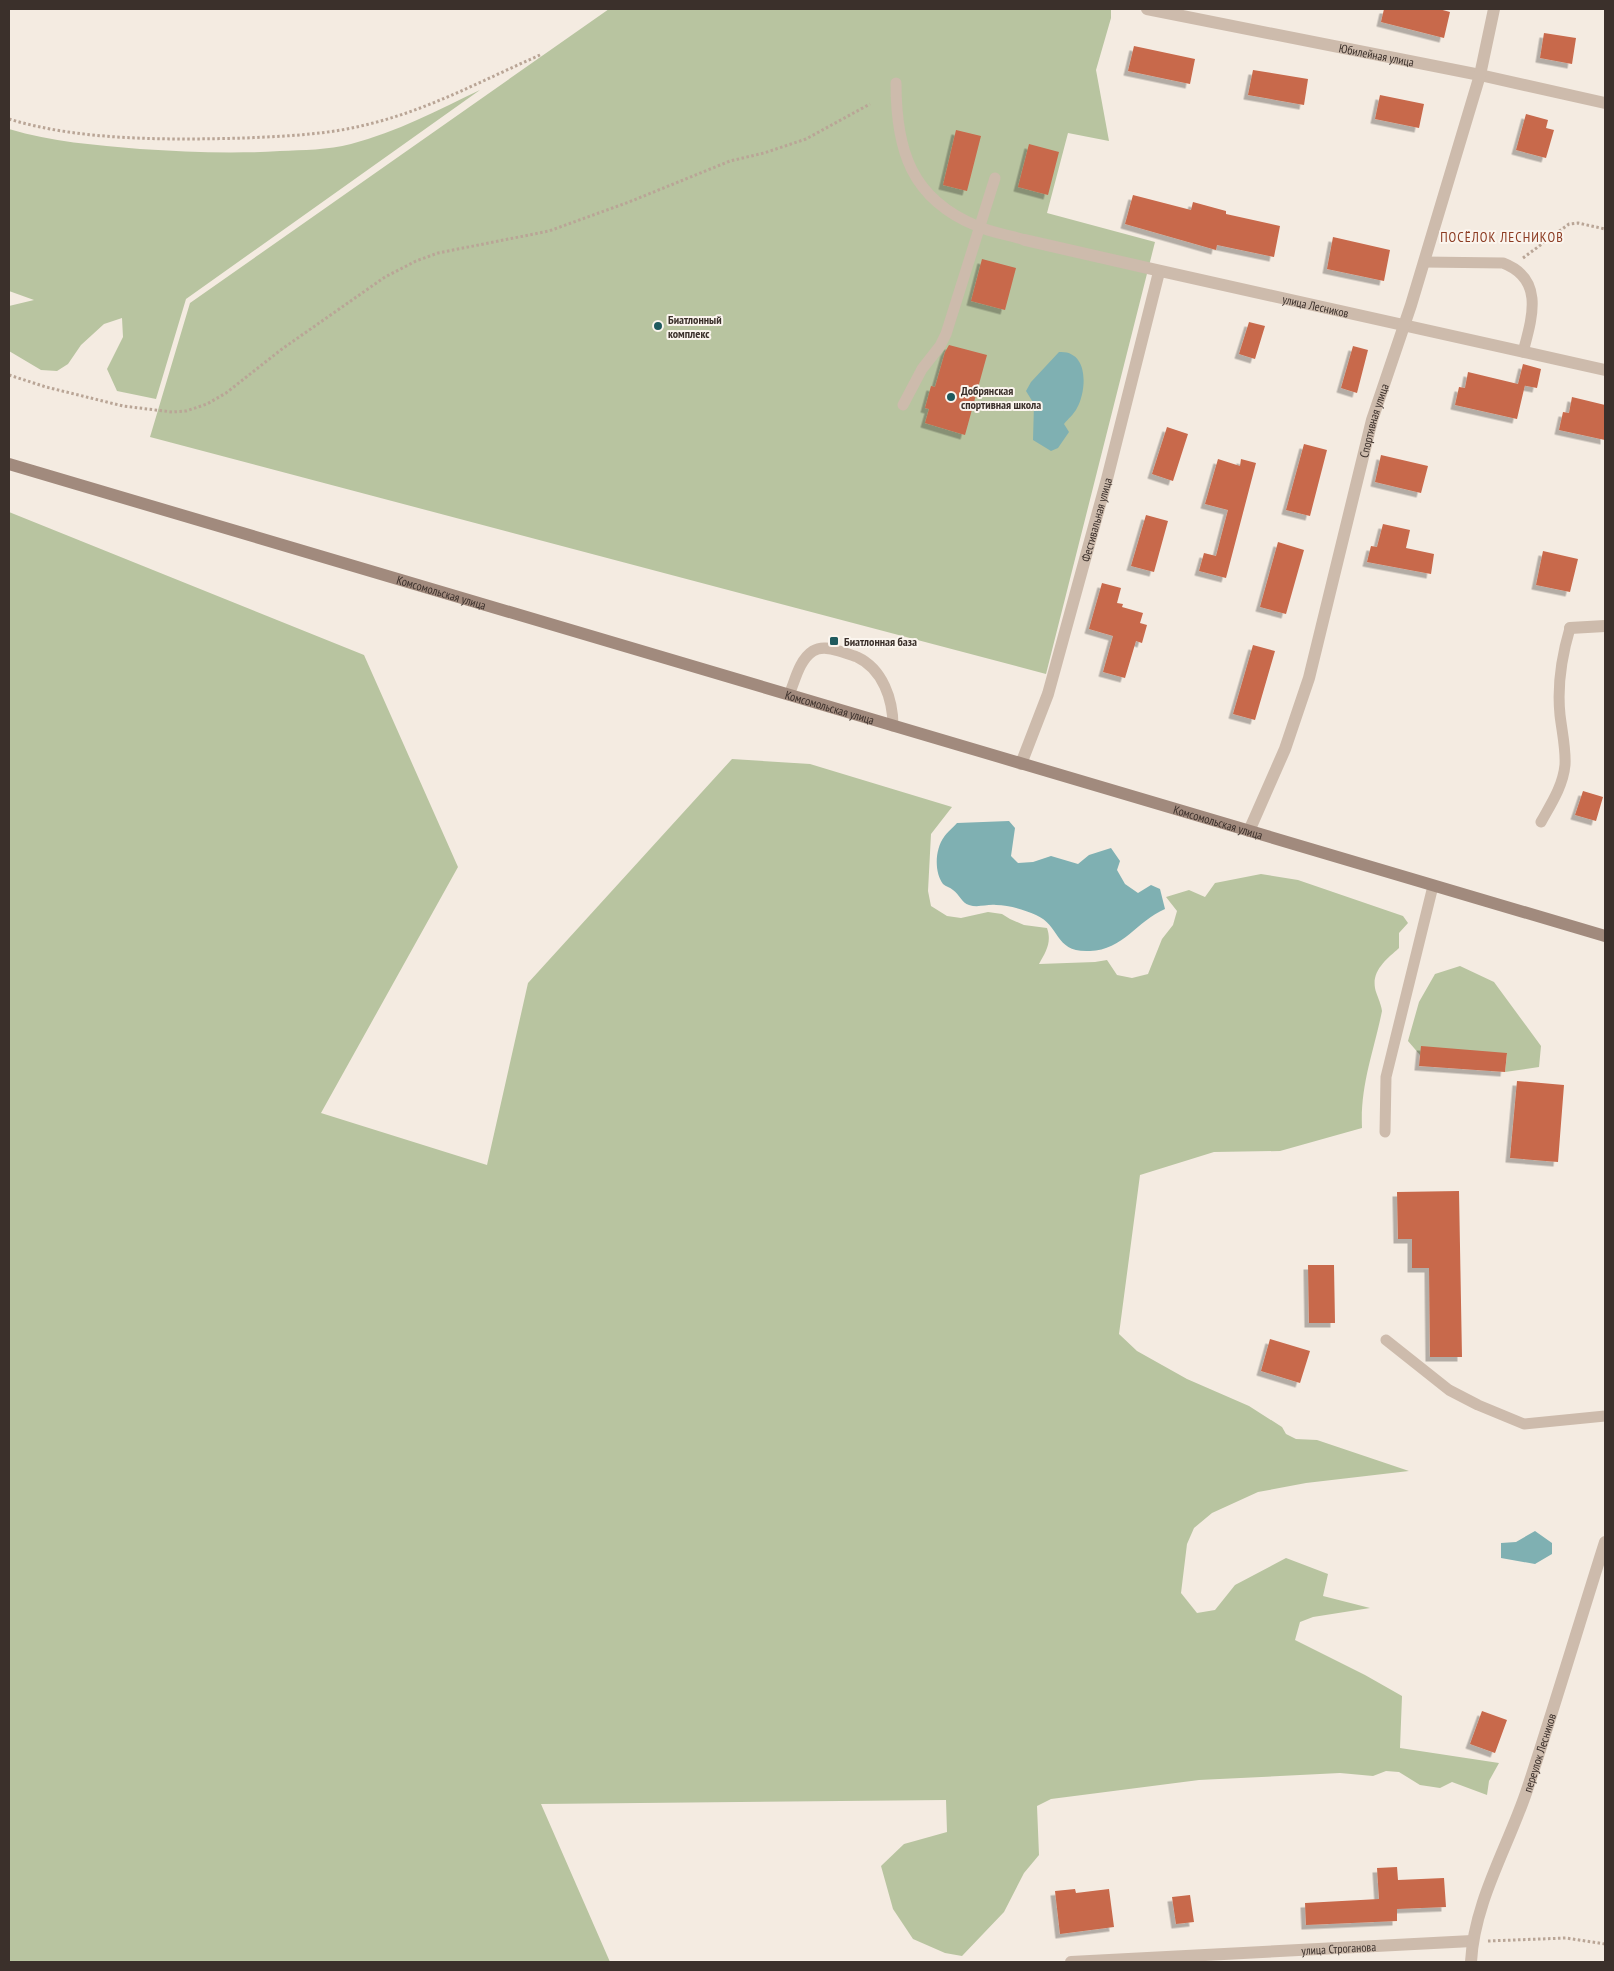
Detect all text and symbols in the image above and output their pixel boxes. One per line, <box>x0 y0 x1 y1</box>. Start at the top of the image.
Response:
street label: Юбилейная улица <box>1338 40 1415 69</box>
district label: ПОСЁЛОК ЛЕСНИКОВ <box>1440 228 1564 246</box>
street label: улица Лесников <box>1281 291 1350 320</box>
place label: Биатлонный комплекс <box>668 312 722 341</box>
marker: Биатлонный комплекс <box>652 320 664 332</box>
street label: Спортивная улица <box>1356 381 1391 459</box>
place label: Добрянская спортивная школа <box>961 383 1041 412</box>
marker: Добрянская спортивная школа <box>945 391 957 403</box>
street label: Фестивальная улица <box>1077 476 1115 563</box>
street label: Комсомольская улица <box>395 572 488 612</box>
place label: Биатлонная база <box>844 634 917 649</box>
marker: Биатлонная база <box>828 635 840 647</box>
street label: Комсомольская улица <box>783 686 876 727</box>
street label: Комсомольская улица <box>1172 801 1265 842</box>
street label: переулок Лесников <box>1519 1711 1559 1794</box>
street label: улица Строганова <box>1301 1939 1377 1957</box>

